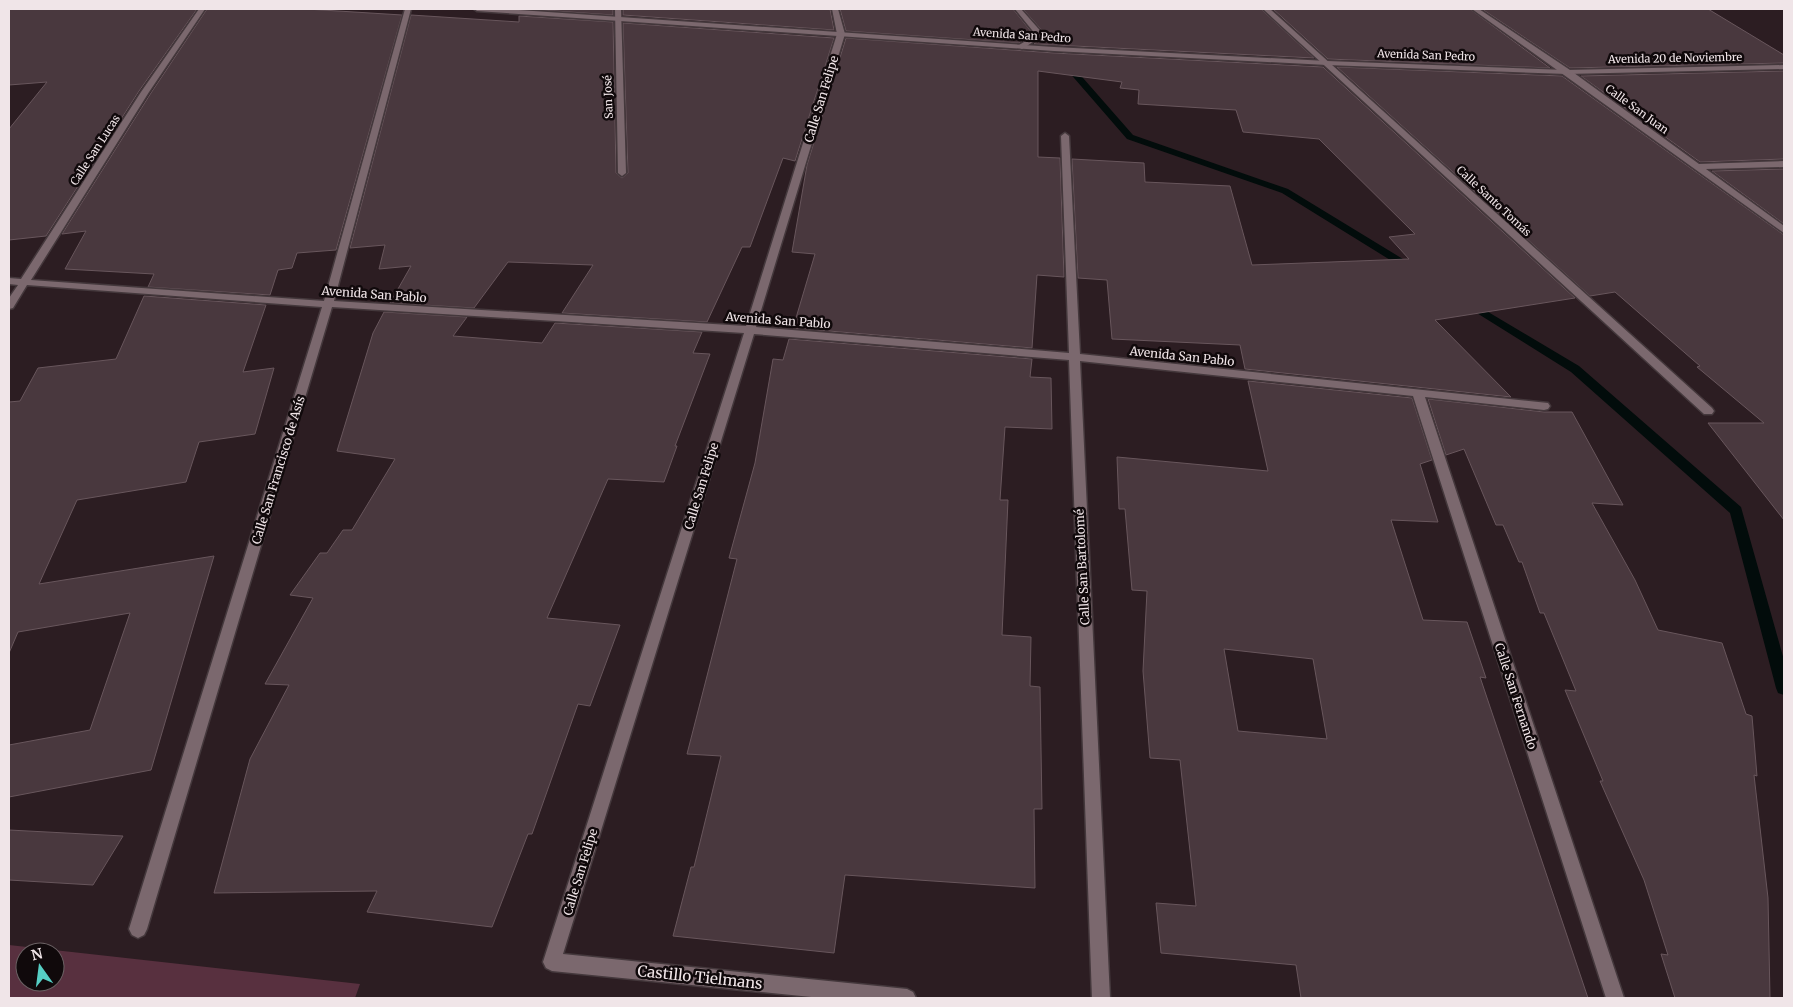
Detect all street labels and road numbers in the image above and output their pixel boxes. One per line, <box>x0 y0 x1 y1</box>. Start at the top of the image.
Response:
street label: Avenida San Pedro <box>972 25 1072 45</box>
street label: Avenida San Pedro <box>1376 46 1476 64</box>
street label: Avenida 20 de Noviembre <box>1607 50 1742 66</box>
street label: Calle San Felipe <box>801 54 841 144</box>
street label: San José <box>600 75 616 119</box>
street label: Calle San Juan <box>1603 81 1672 137</box>
street label: Calle San Lucas <box>67 112 123 188</box>
street label: Calle Santo Tomás <box>1454 163 1534 239</box>
street label: Avenida San Pablo <box>320 283 427 305</box>
street label: Avenida San Pablo <box>724 309 831 331</box>
street label: Avenida San Pablo <box>1128 343 1235 369</box>
street label: Calle San Francisco de Asís <box>248 394 308 546</box>
street label: Calle San Felipe <box>681 441 721 531</box>
street label: Calle San Bartolomé <box>1071 509 1093 625</box>
street label: Calle San Fernando <box>1492 641 1540 751</box>
street label: Calle San Felipe <box>560 827 600 917</box>
street label: Castillo Tielmans <box>636 961 764 993</box>

